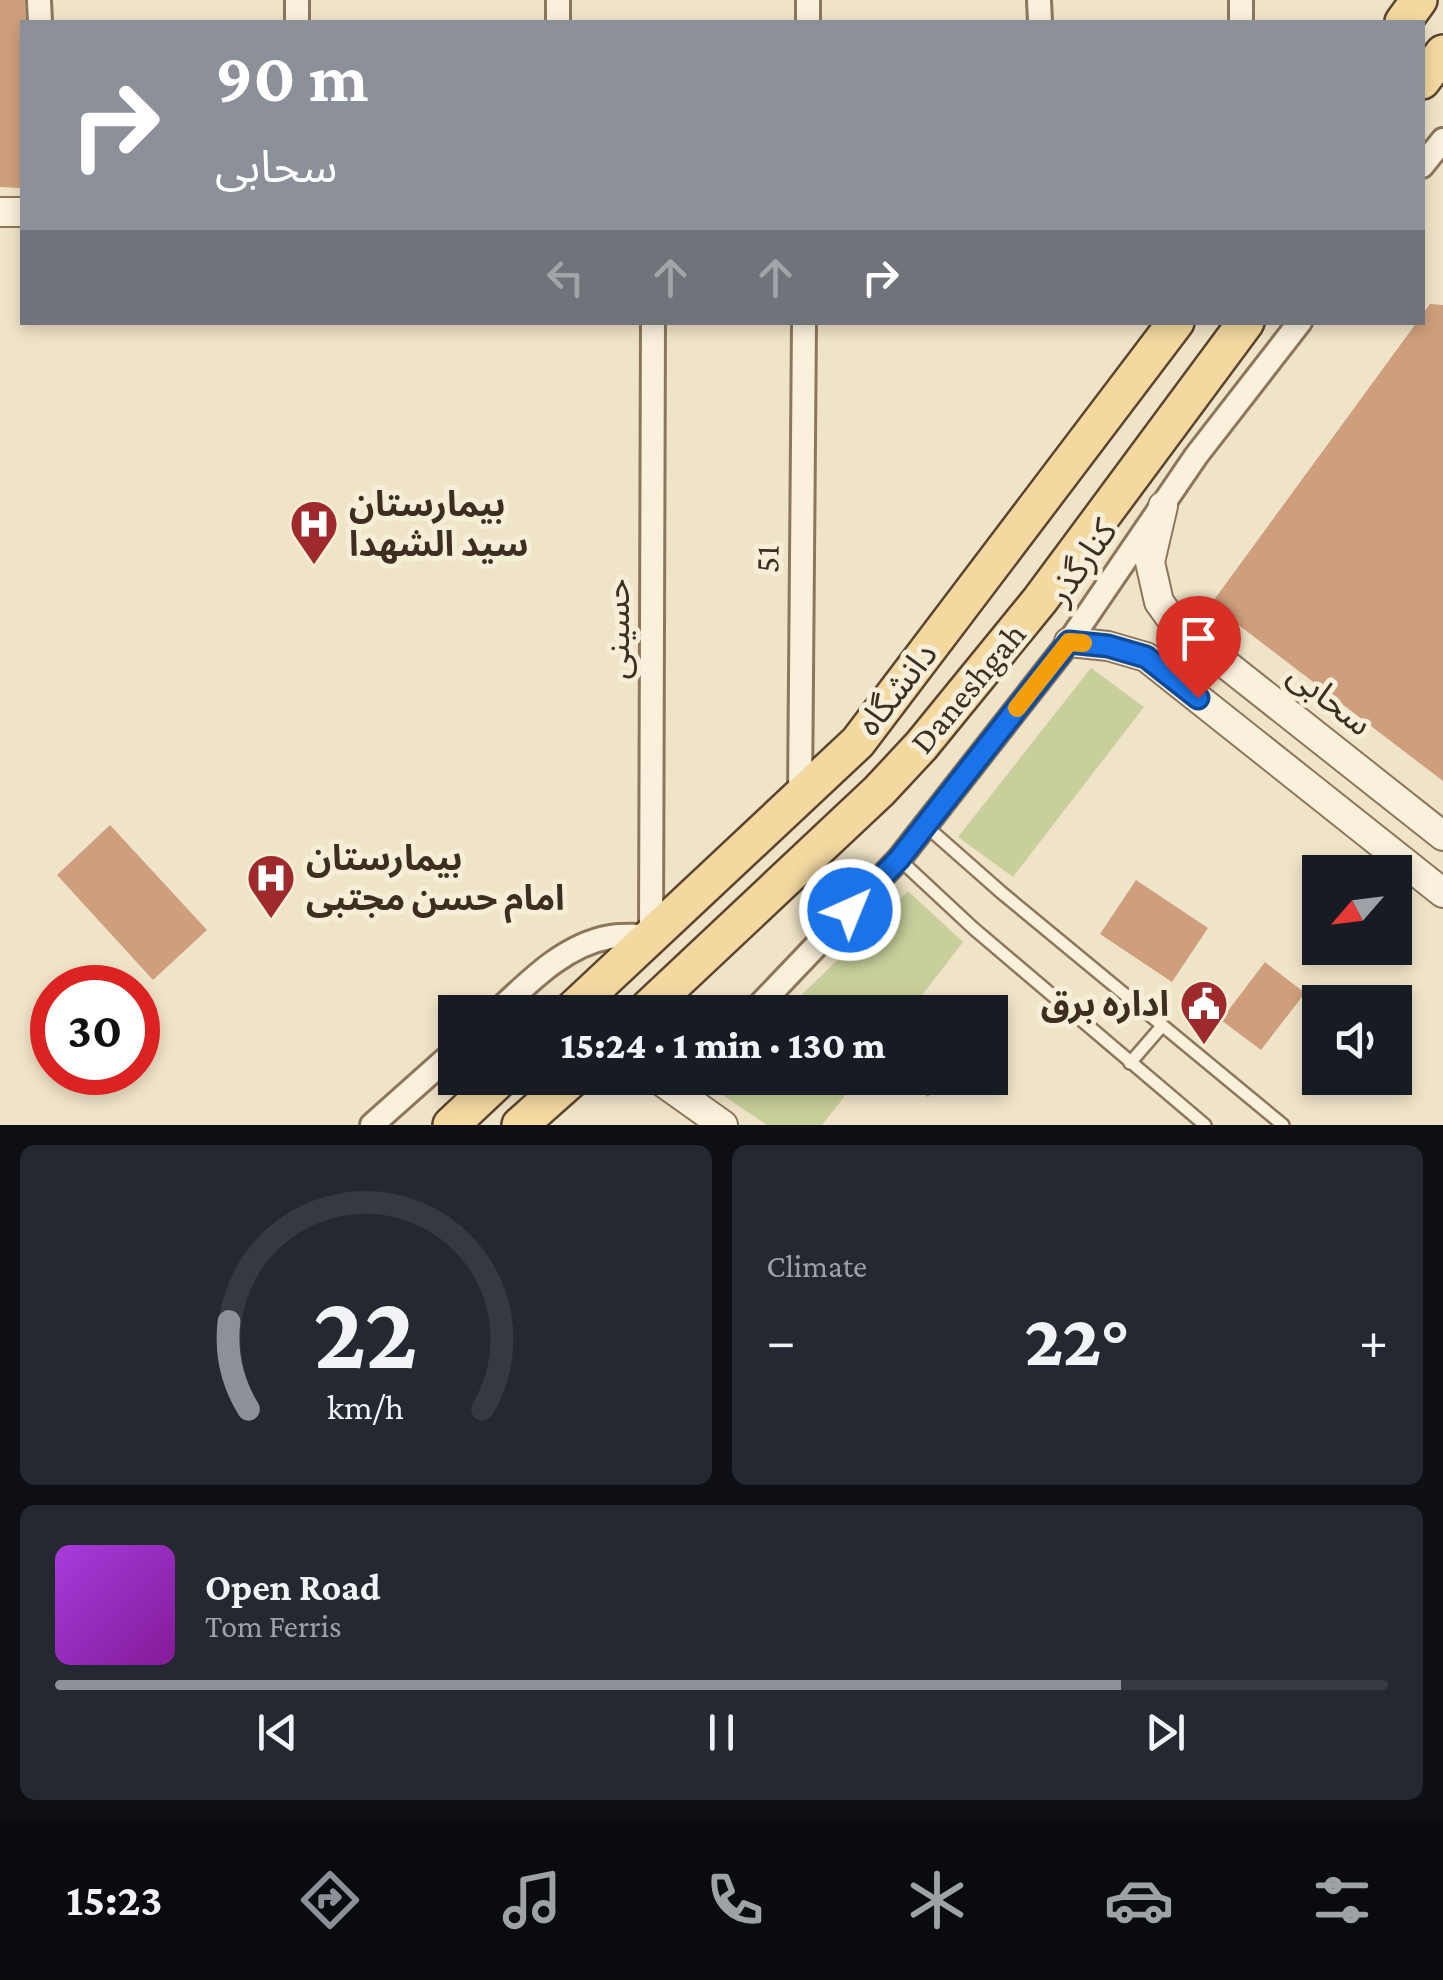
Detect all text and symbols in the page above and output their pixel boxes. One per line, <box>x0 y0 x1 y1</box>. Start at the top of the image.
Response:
text: 90 m <box>215 38 368 116</box>
icon: right <box>50 60 180 190</box>
text: سحابی <box>215 142 337 192</box>
icon: left <box>538 250 593 305</box>
icon: ahead <box>643 250 698 305</box>
icon: ahead <box>748 250 803 305</box>
icon: right <box>853 250 908 305</box>
place label: بیمارستان سید الشهدا <box>349 485 528 564</box>
hospital icon: بیمارستان سید الشهدا <box>288 498 340 566</box>
street label: کنارگذر <box>1039 512 1126 613</box>
street label: 51 <box>747 545 787 573</box>
street label: حسینی <box>598 578 637 680</box>
pin <box>1156 596 1241 699</box>
icon: arrive <box>1171 611 1226 666</box>
street label: Daneshgah <box>902 615 1034 761</box>
street label: دانشگاه <box>849 635 945 743</box>
street label: سحابی <box>1281 654 1379 744</box>
place label: بیمارستان امام حسن مجتبی <box>306 839 565 924</box>
hospital icon: بیمارستان امام حسن مجتبی <box>245 852 297 920</box>
north arrow <box>1302 855 1412 965</box>
map controls <box>1302 855 1412 1095</box>
position arrow <box>798 858 902 962</box>
speed limit sign: 30 <box>30 965 160 1095</box>
public building icon: اداره برق <box>1178 978 1230 1046</box>
place label: اداره برق <box>1041 985 1169 1025</box>
button: sound <box>1302 985 1412 1095</box>
text: 15:24 · 1 min · 130 m <box>560 1024 886 1066</box>
text: Climate <box>767 1248 867 1284</box>
text: 22 <box>313 1274 418 1389</box>
text: 22° <box>1024 1298 1130 1381</box>
text: − <box>767 1310 796 1371</box>
text: + <box>1359 1310 1388 1371</box>
text: km/h <box>327 1387 404 1427</box>
text: Open Road <box>205 1566 381 1608</box>
text: Tom Ferris <box>205 1608 342 1644</box>
icon: previous <box>250 1705 305 1760</box>
icon: pause <box>694 1705 749 1760</box>
icon: next <box>1138 1705 1193 1760</box>
icon: directions <box>295 1865 365 1935</box>
icon: music <box>497 1865 567 1935</box>
icon: phone <box>700 1865 770 1935</box>
icon: climate <box>902 1865 972 1935</box>
icon: car <box>1104 1865 1174 1935</box>
icon: filters <box>1307 1865 1377 1935</box>
text: 15:23 <box>66 1875 163 1925</box>

